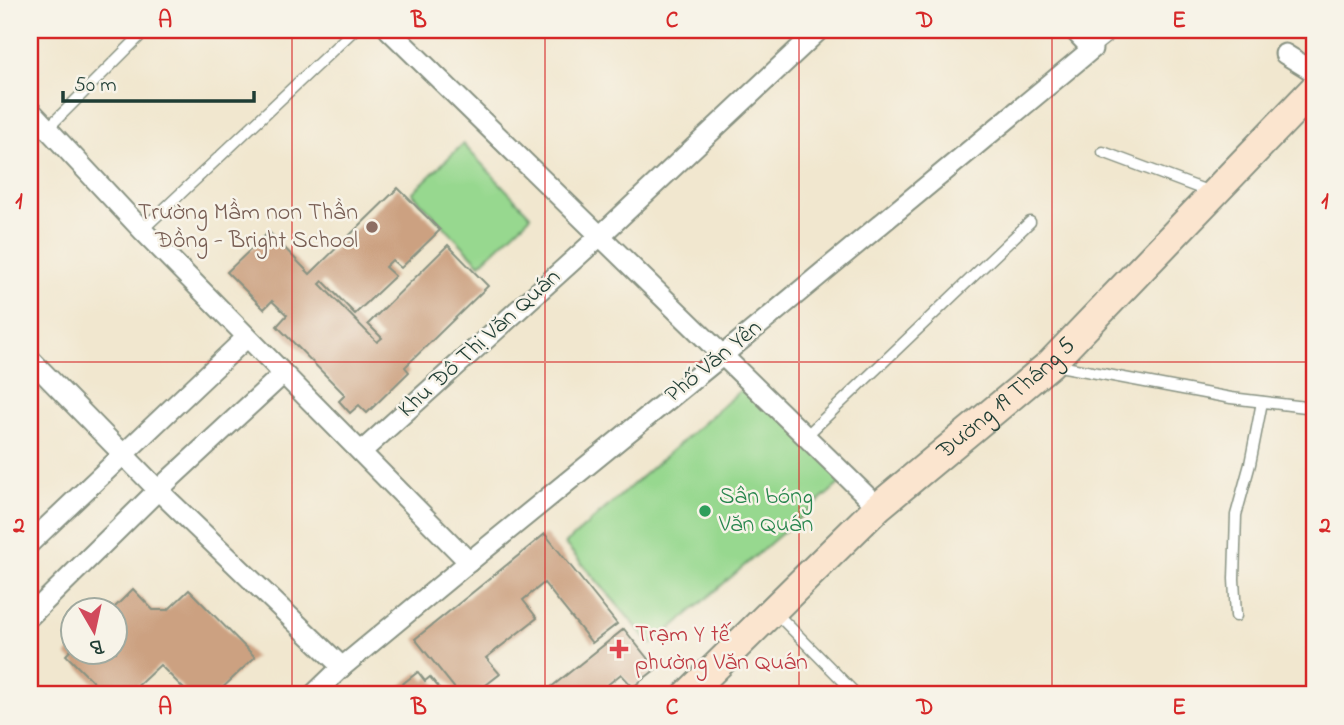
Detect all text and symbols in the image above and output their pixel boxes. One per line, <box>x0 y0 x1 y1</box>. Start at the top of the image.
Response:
text: A <box>158 5 172 38</box>
text: B <box>410 5 427 38</box>
text: C <box>666 5 679 38</box>
text: D <box>916 5 933 38</box>
text: E <box>1172 5 1186 38</box>
scale bar <box>63 60 254 104</box>
text: 50 m <box>74 71 117 101</box>
text: 1 <box>15 186 23 219</box>
text: 1 <box>1321 186 1329 219</box>
place label: Trường Mầm non Thần Đồng - Bright School <box>138 196 358 259</box>
marker: Trường Mầm non Thần Đồng - Bright School <box>364 219 380 235</box>
street label: Khu Đô Thị Văn Quán <box>391 261 569 427</box>
street label: Phố Văn Yên <box>658 312 770 412</box>
street label: Đường 19 Tháng 5 <box>929 329 1084 469</box>
place label: Sân bóng Văn Quán <box>718 480 813 543</box>
marker: Sân bóng Văn Quán <box>697 503 713 519</box>
text: 2 <box>12 510 25 543</box>
text: 2 <box>1318 510 1331 543</box>
north arrow <box>60 596 130 666</box>
place label: Trạm Y tế phường Văn Quán <box>635 618 808 681</box>
text: B <box>88 631 106 660</box>
marker: Trạm Y tế phường Văn Quán <box>609 639 629 659</box>
text: A <box>158 692 172 725</box>
text: B <box>410 692 427 725</box>
text: C <box>666 692 679 725</box>
text: D <box>916 692 933 725</box>
text: E <box>1172 692 1186 725</box>

